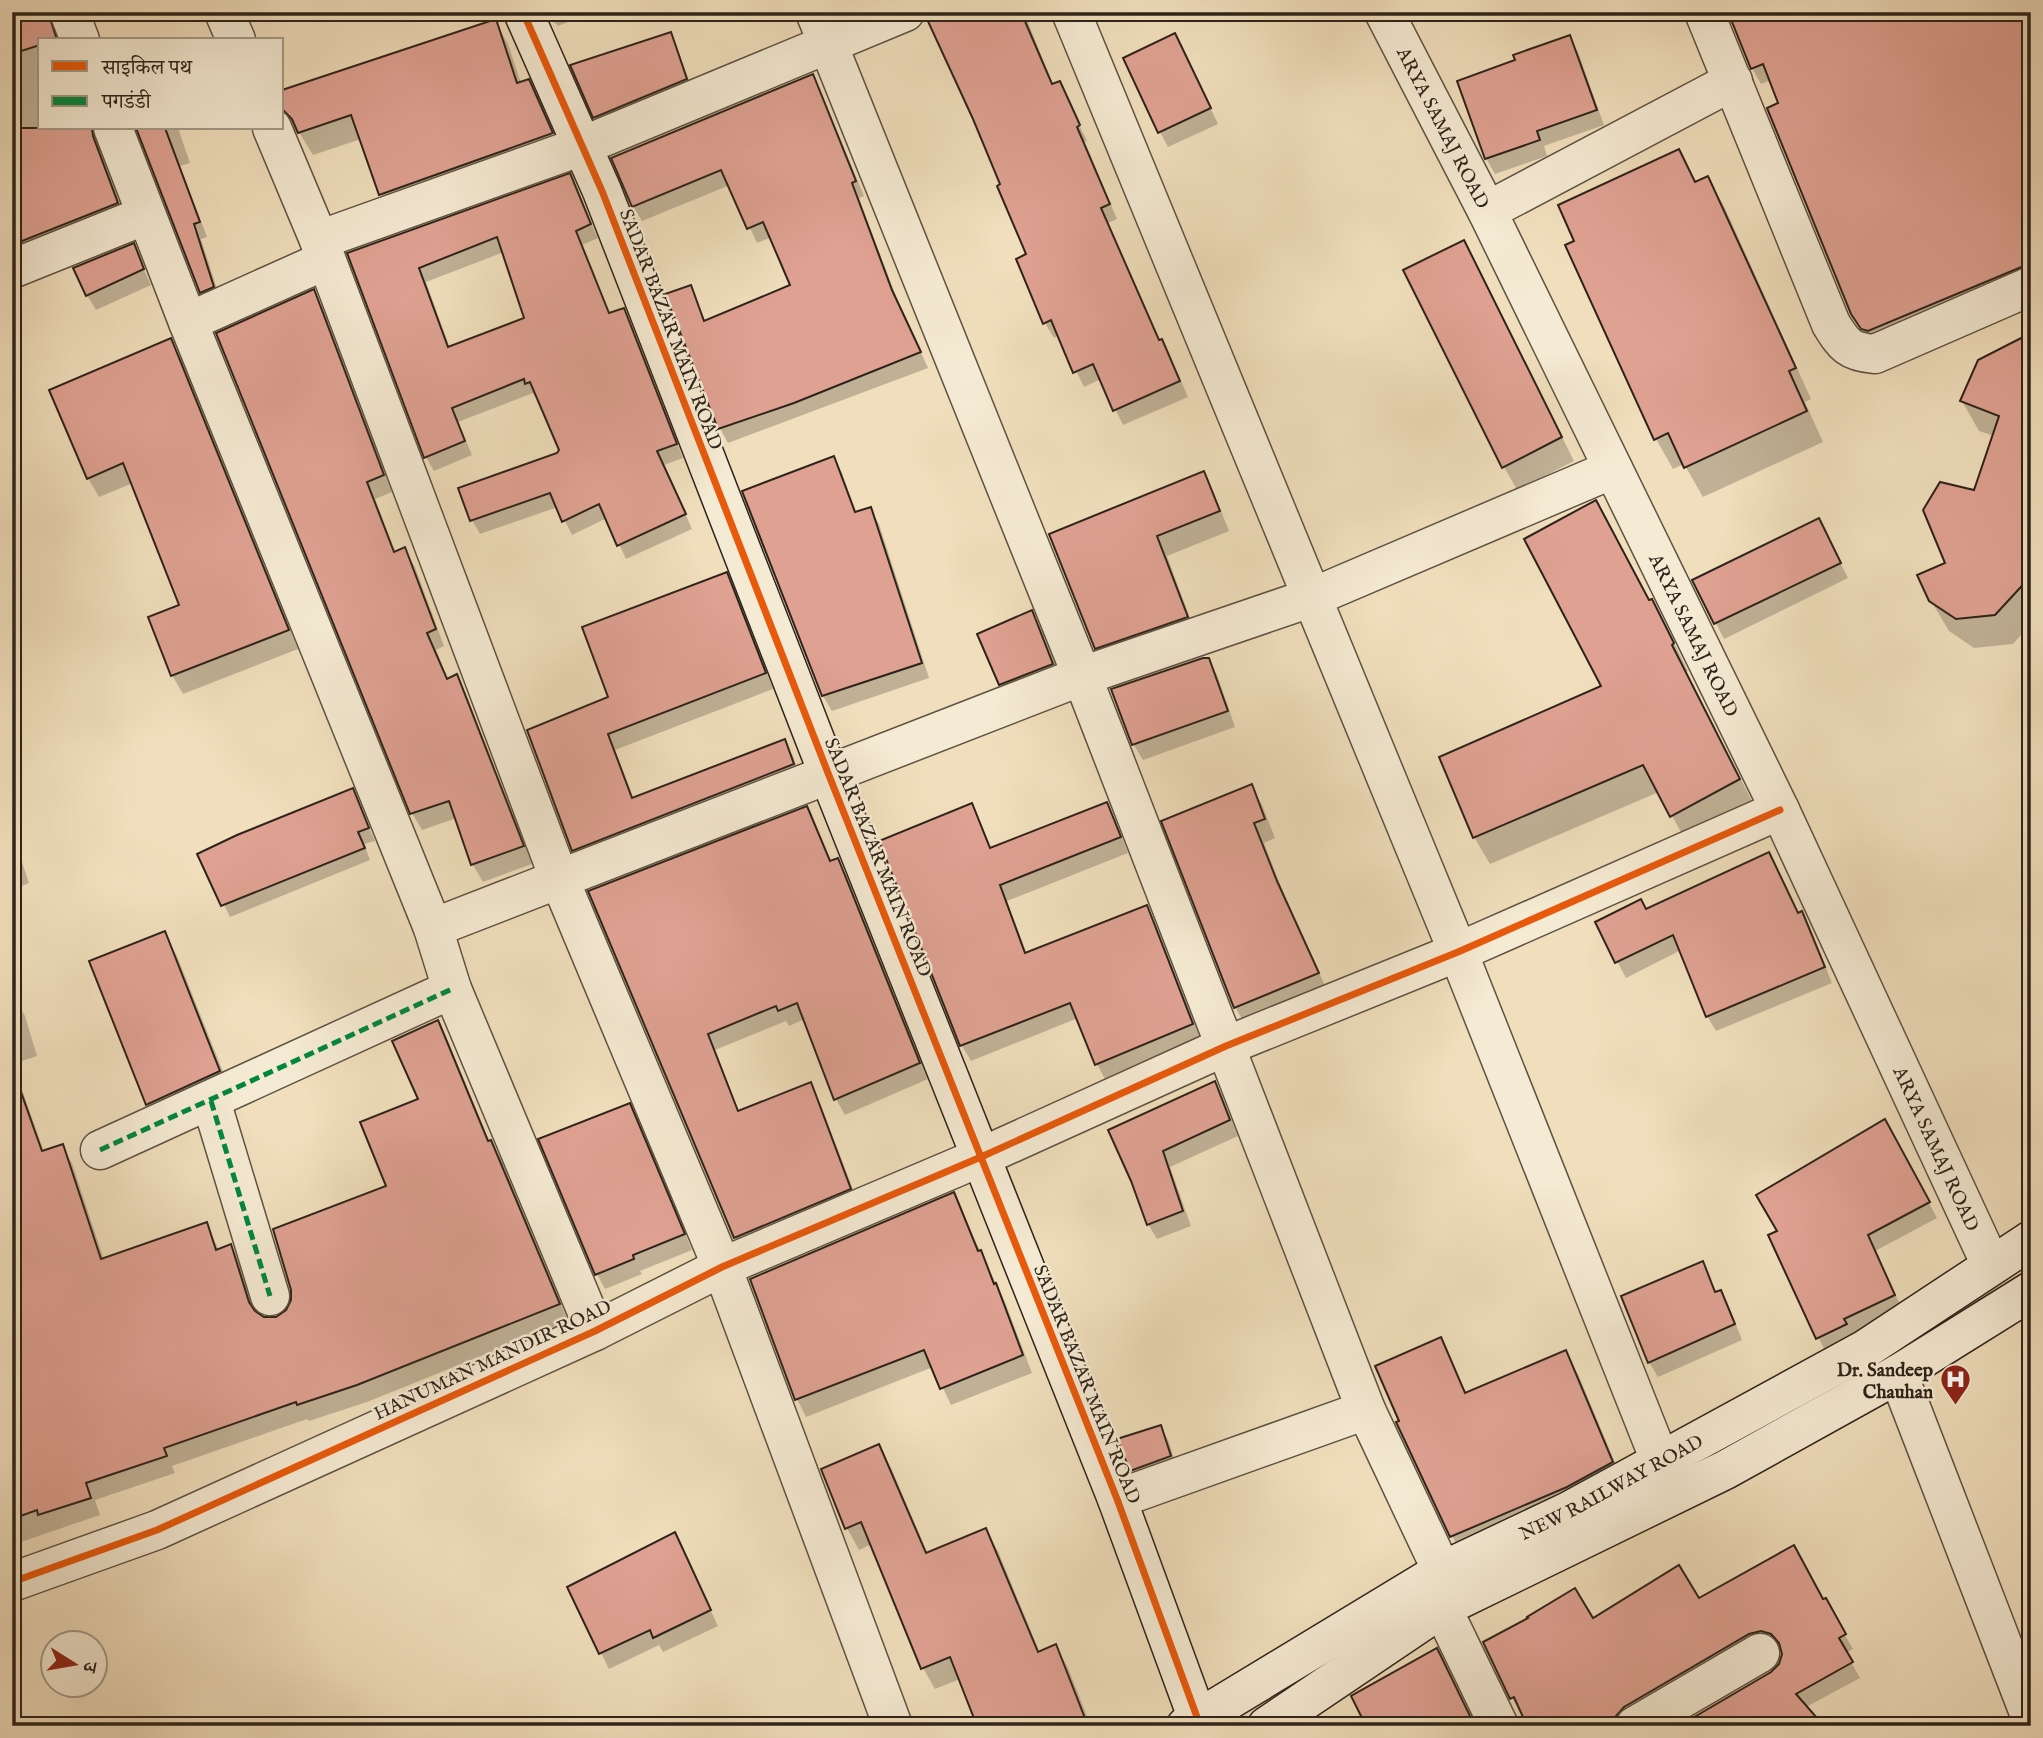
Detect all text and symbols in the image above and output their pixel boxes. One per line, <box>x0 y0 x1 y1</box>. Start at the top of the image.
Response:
legend <box>38 38 284 130</box>
street label: ARYA SAMAJ ROAD <box>1390 43 1494 213</box>
text: साइकिल पथ <box>101 55 194 82</box>
text: पगडंडी <box>101 89 152 116</box>
street label: SADAR BAZAR MAIN ROAD <box>613 206 727 453</box>
street label: ARYA SAMAJ ROAD <box>1642 549 1743 721</box>
street label: SADAR BAZAR MAIN ROAD <box>818 735 936 981</box>
street label: ARYA SAMAJ ROAD <box>1886 1062 1984 1236</box>
street label: SADAR BAZAR MAIN ROAD <box>1027 1262 1145 1508</box>
street label: HANUMAN MANDIR ROAD <box>370 1295 615 1426</box>
place label: Dr. Sandeep Chauhan <box>1837 1359 1934 1405</box>
hospital icon: Dr. Sandeep Chauhan <box>1939 1363 1973 1407</box>
street label: NEW RAILWAY ROAD <box>1516 1430 1708 1547</box>
north arrow <box>38 1630 108 1700</box>
text: उ <box>76 1658 102 1675</box>

